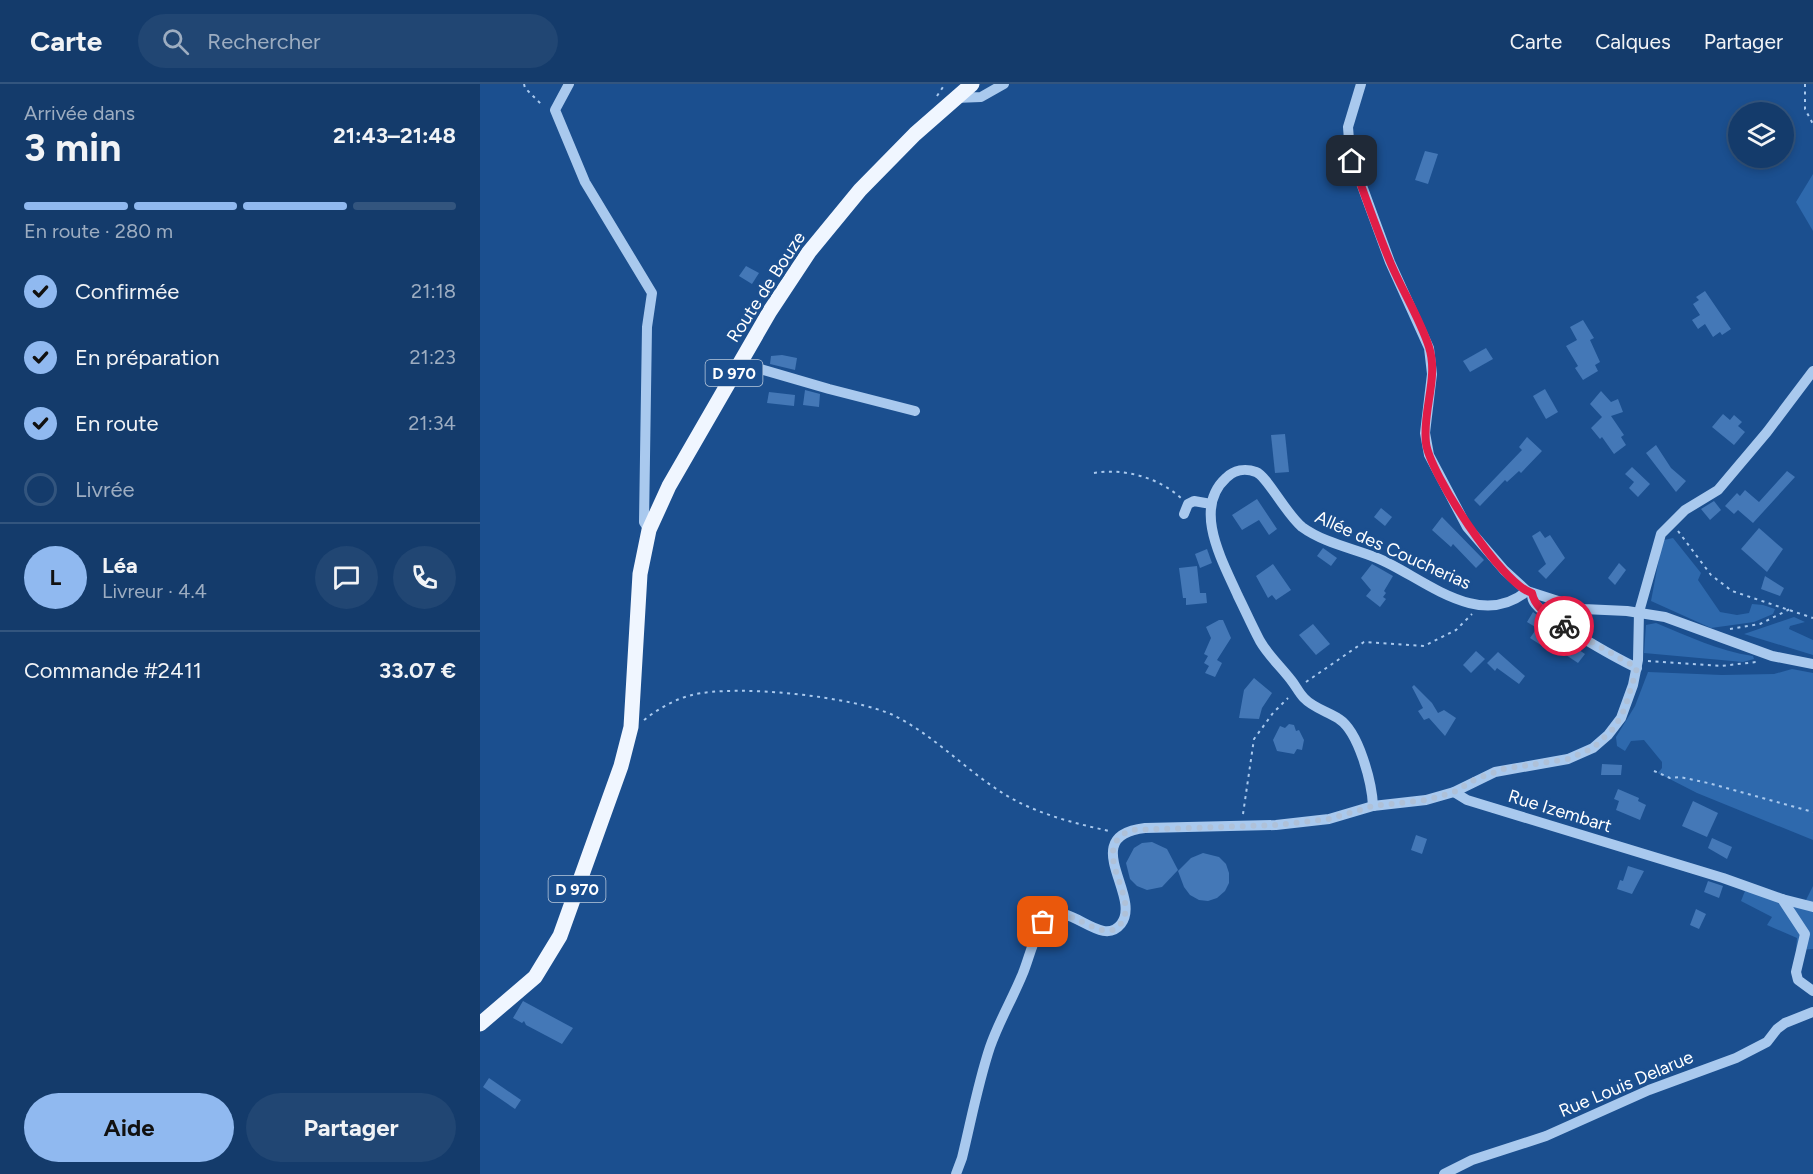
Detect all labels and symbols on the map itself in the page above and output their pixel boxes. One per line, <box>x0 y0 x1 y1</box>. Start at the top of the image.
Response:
pin <box>1326 135 1377 186</box>
street label: Route de Bouze <box>722 227 810 347</box>
road number: D 970 <box>706 360 762 386</box>
street label: Allée des Coucherias <box>1312 506 1474 594</box>
courier <box>1534 596 1594 656</box>
street label: Rue Izembart <box>1506 785 1615 837</box>
road number: D 970 <box>548 876 606 902</box>
pin <box>1017 896 1068 947</box>
street label: Rue Louis Delarue <box>1556 1046 1697 1122</box>

